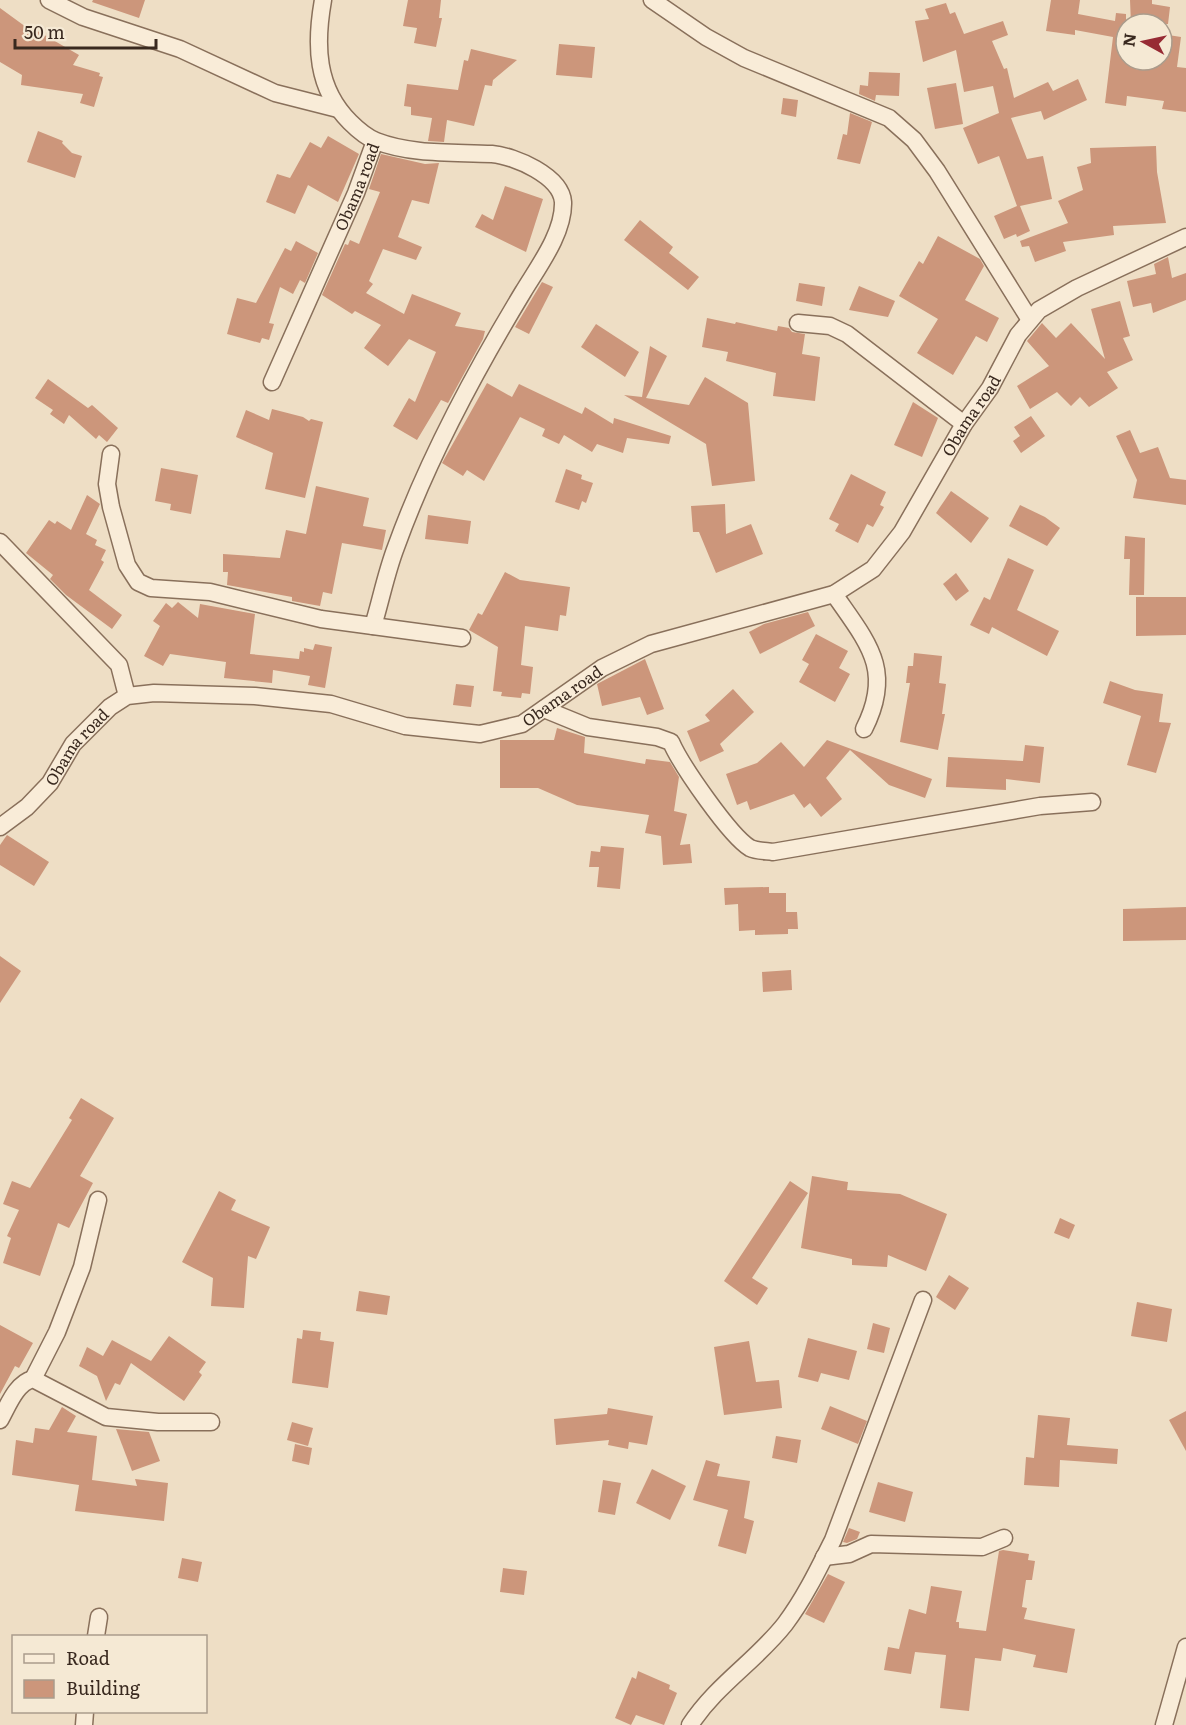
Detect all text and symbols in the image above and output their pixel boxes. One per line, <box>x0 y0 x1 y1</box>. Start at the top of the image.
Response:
scale bar <box>15 12 156 50</box>
north arrow <box>1114 12 1174 72</box>
text: 50 m <box>24 18 65 45</box>
text: N <box>1115 31 1141 48</box>
street label: Obama road <box>328 139 384 234</box>
street label: Obama road <box>935 370 1006 460</box>
street label: Obama road <box>517 659 607 732</box>
street label: Obama road <box>38 702 114 790</box>
legend <box>12 1635 207 1713</box>
text: Road <box>66 1644 110 1671</box>
text: Building <box>66 1674 141 1701</box>

